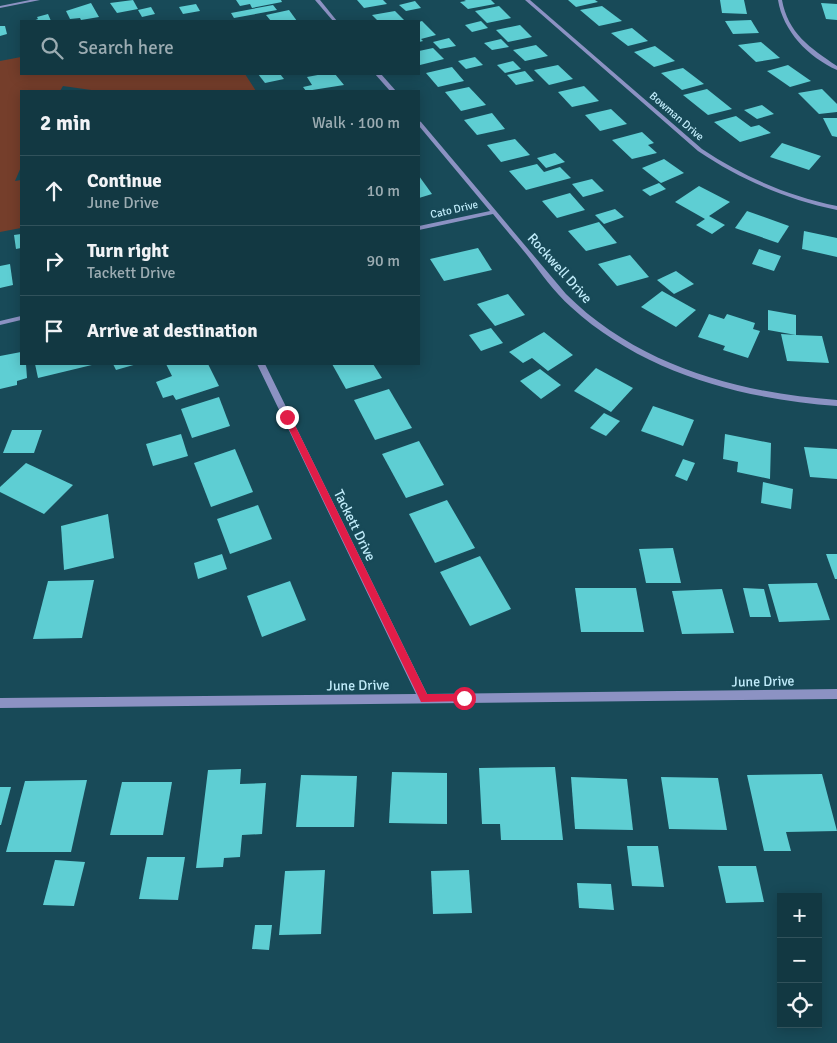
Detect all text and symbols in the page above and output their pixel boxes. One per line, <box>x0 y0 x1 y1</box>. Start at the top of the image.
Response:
search box <box>20 20 420 75</box>
icon: search <box>38 34 66 62</box>
text: Search here <box>78 36 174 60</box>
street label: Bowman Drive <box>647 89 706 143</box>
text: 2 min <box>40 110 91 136</box>
text: Walk · 100 m <box>312 113 400 133</box>
text: Continue <box>87 169 162 193</box>
icon: ahead <box>40 177 68 205</box>
text: 10 m <box>366 181 400 201</box>
text: June Drive <box>87 193 159 213</box>
street label: Cato Drive <box>429 198 479 221</box>
street label: Rockwell Drive <box>524 230 596 307</box>
text: Turn right <box>87 239 169 263</box>
icon: right <box>40 247 68 275</box>
text: 90 m <box>366 251 400 271</box>
text: Tackett Drive <box>87 263 176 283</box>
icon: arrive <box>40 317 68 345</box>
text: Arrive at destination <box>87 319 258 343</box>
route end <box>276 406 299 429</box>
street label: Tackett Drive <box>330 487 379 564</box>
street label: June Drive <box>731 672 795 691</box>
street label: June Drive <box>326 676 390 695</box>
route start <box>453 687 476 710</box>
map controls <box>777 893 822 1028</box>
button: + <box>777 893 822 938</box>
button: − <box>777 938 822 983</box>
button: locate <box>777 983 822 1028</box>

